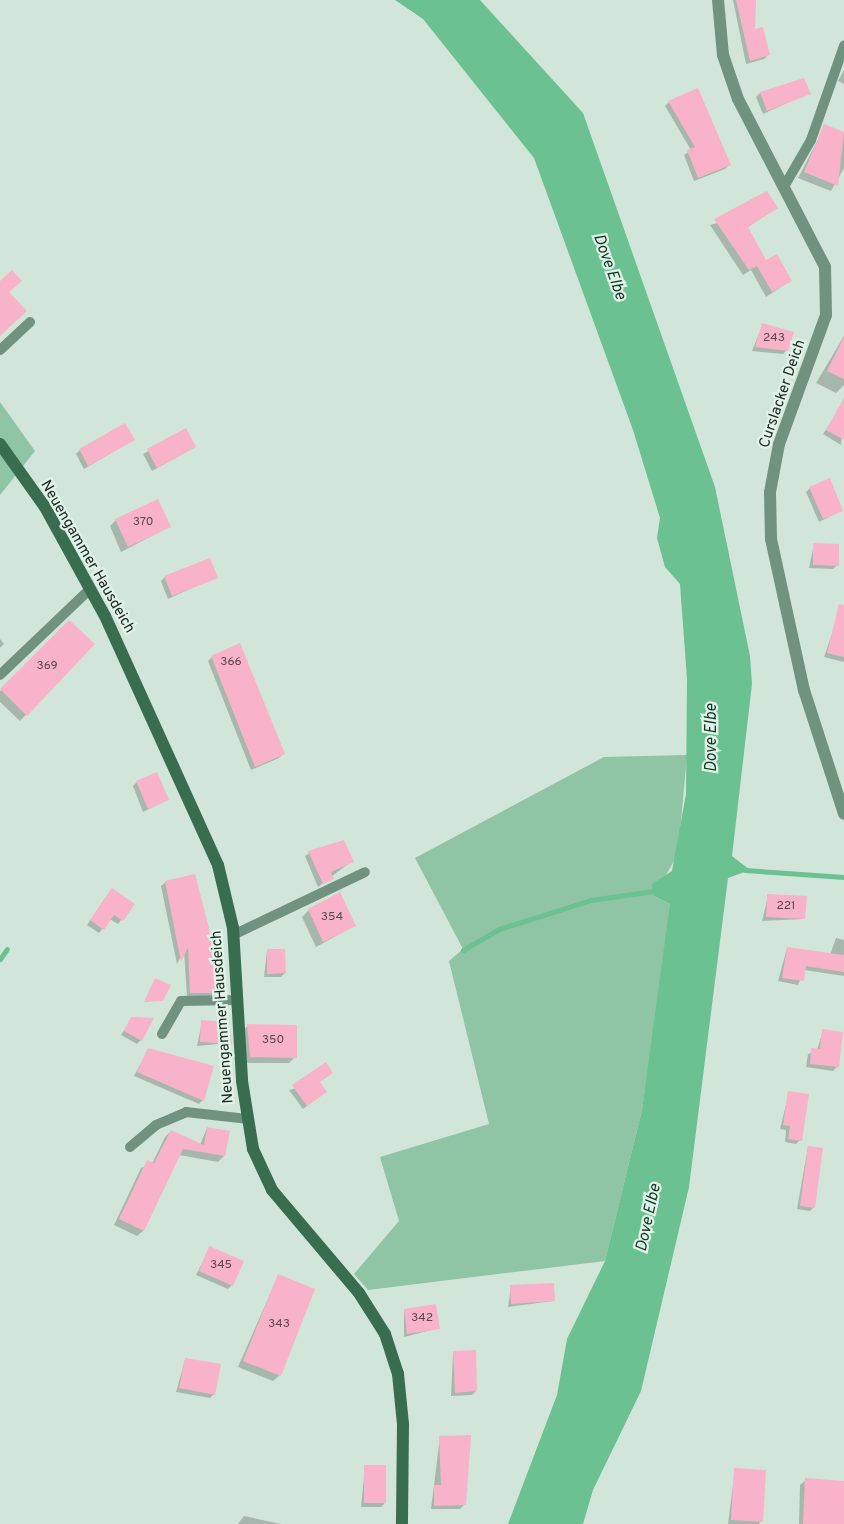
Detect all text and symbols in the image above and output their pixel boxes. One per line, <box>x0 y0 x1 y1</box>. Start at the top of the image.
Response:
water label: Dove Elbe <box>588 232 630 302</box>
house number: 243 <box>763 332 785 346</box>
street label: Curslacker Deich <box>756 337 810 451</box>
street label: Neuengammer Hausdeich <box>36 477 138 637</box>
house number: 370 <box>133 516 153 530</box>
house number: 366 <box>220 656 242 670</box>
house number: 369 <box>36 660 58 674</box>
water label: Dove Elbe <box>702 704 722 772</box>
house number: 221 <box>776 900 796 914</box>
house number: 354 <box>321 911 343 925</box>
street label: Neuengammer Hausdeich <box>208 930 238 1104</box>
house number: 350 <box>262 1034 284 1048</box>
water label: Dove Elbe <box>632 1183 666 1253</box>
house number: 345 <box>210 1259 232 1273</box>
house number: 342 <box>411 1312 433 1326</box>
house number: 343 <box>268 1318 290 1332</box>

